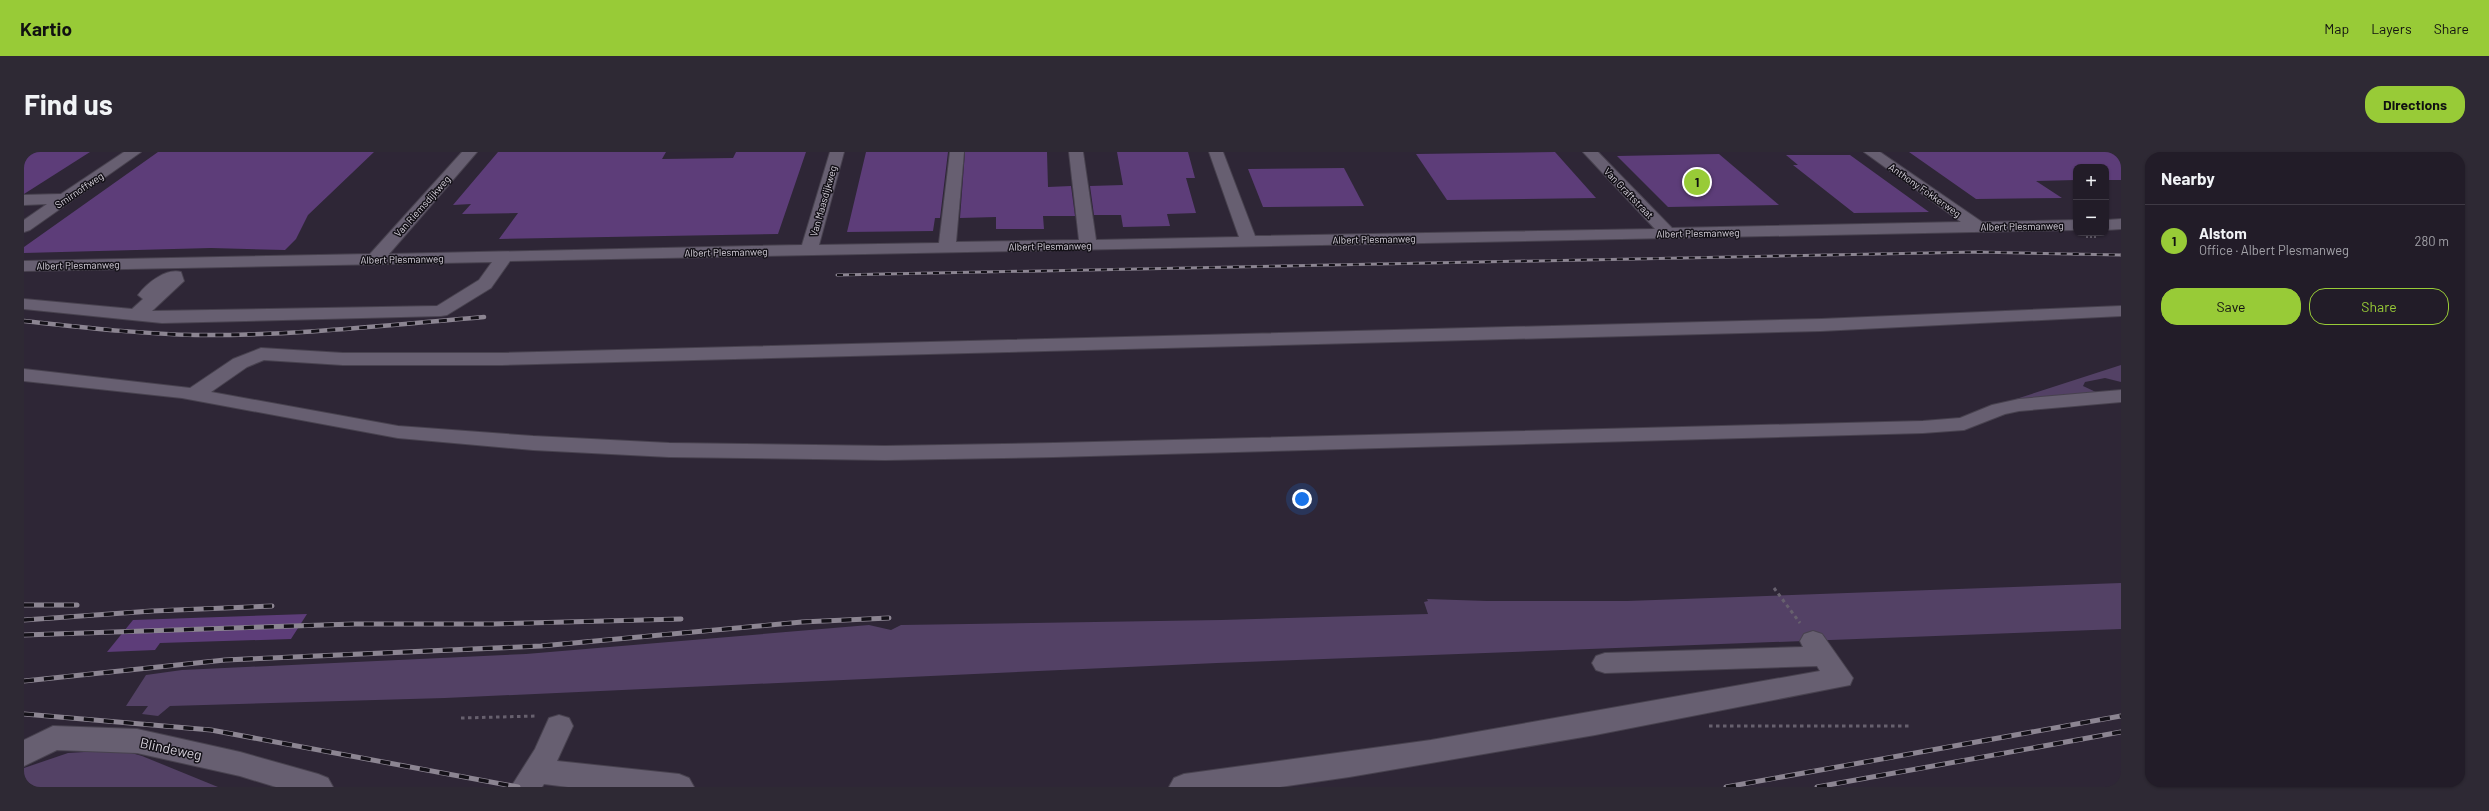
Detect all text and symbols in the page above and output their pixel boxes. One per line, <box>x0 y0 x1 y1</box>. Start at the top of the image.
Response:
text: Kartio <box>20 17 72 40</box>
text: Map <box>2324 20 2349 37</box>
text: Layers <box>2371 20 2412 37</box>
text: Share <box>2434 20 2469 37</box>
button: Directions <box>2365 86 2465 123</box>
text: Find us <box>24 87 113 121</box>
street label: Anthony Fokkerweg <box>1887 161 1963 219</box>
street label: Van Maasdijkweg <box>807 164 839 238</box>
map controls <box>2073 164 2109 236</box>
button: + <box>2073 164 2109 200</box>
street label: Van Graftstraat <box>1602 165 1656 221</box>
pin: 1 <box>1684 167 1710 197</box>
text: Nearby <box>2161 168 2215 188</box>
street label: Smirnoffweg <box>52 169 106 211</box>
street label: Van Riemsdijkweg <box>391 173 453 239</box>
button: − <box>2073 200 2109 236</box>
street label: Albert Plesmanweg <box>1980 219 2064 233</box>
text: Alstom <box>2199 224 2247 242</box>
street label: Albert Plesmanweg <box>1656 226 1740 240</box>
street label: Albert Plesmanweg <box>1332 232 1416 246</box>
text: 1 <box>2172 233 2176 249</box>
text: 280 m <box>2415 233 2449 249</box>
street label: Albert Plesmanweg <box>1008 239 1092 253</box>
text: Office · Albert Plesmanweg <box>2199 242 2349 258</box>
street label: Albert Plesmanweg <box>684 245 768 259</box>
street label: Albert Plesmanweg <box>360 252 444 266</box>
street label: Albert Plesmanweg <box>36 258 120 272</box>
button: Save <box>2161 288 2301 325</box>
button: Share <box>2309 288 2449 325</box>
your location <box>1292 489 1312 509</box>
street label: Blindeweg <box>139 734 204 763</box>

